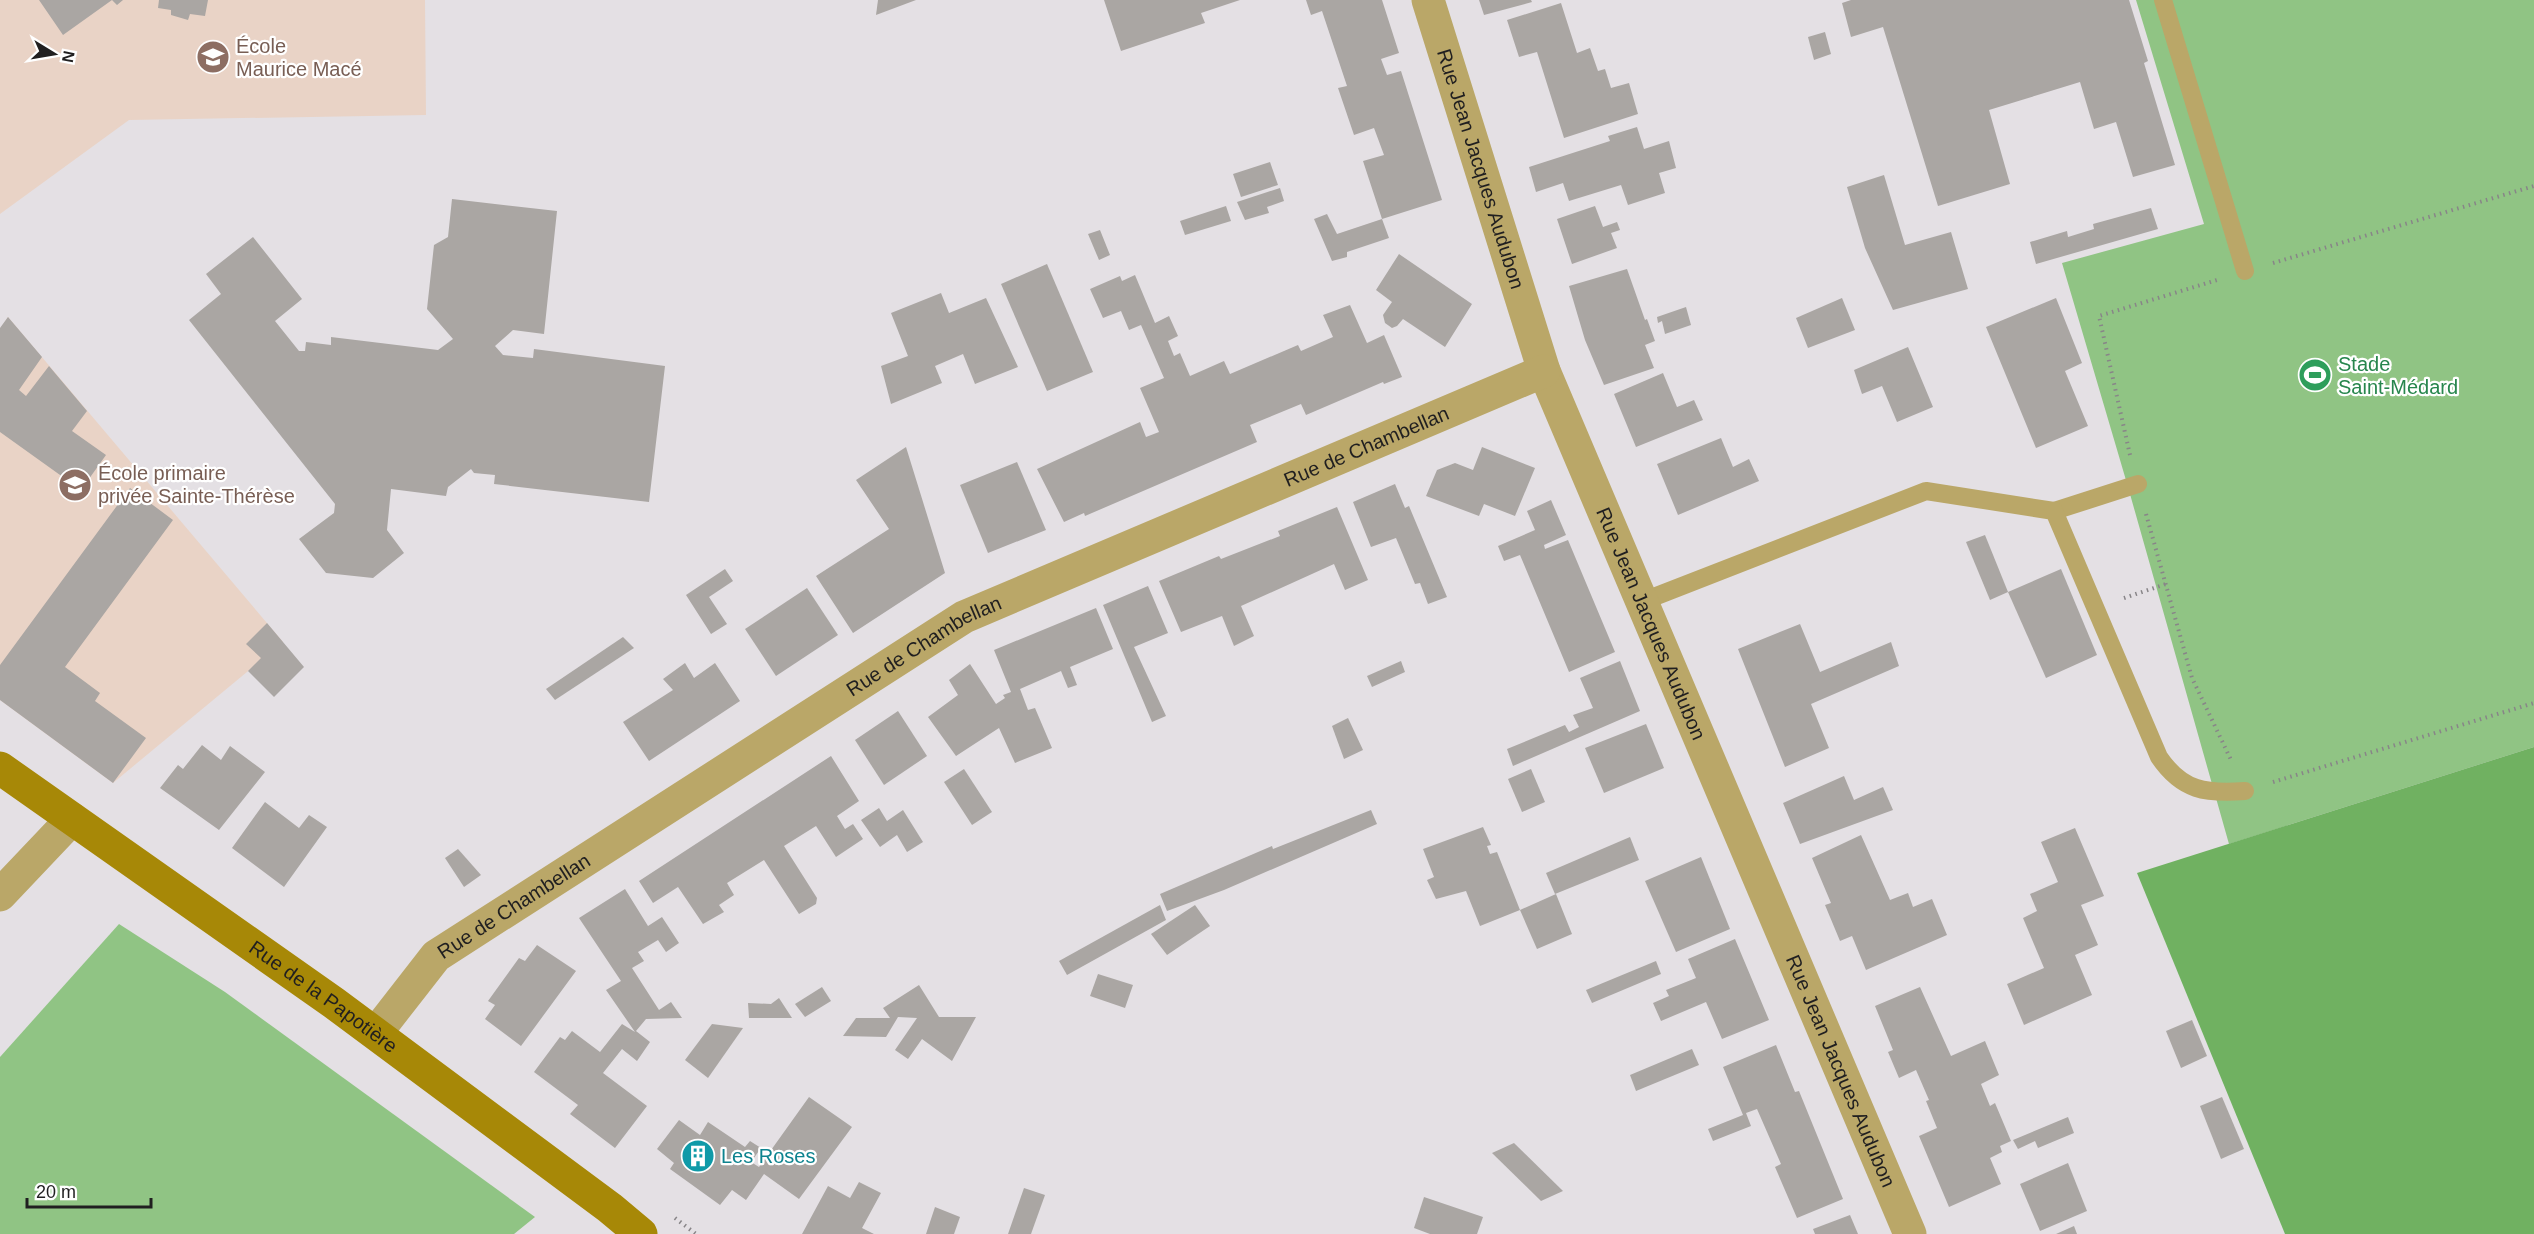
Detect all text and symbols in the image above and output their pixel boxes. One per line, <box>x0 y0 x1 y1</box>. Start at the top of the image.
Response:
north arrow <box>24 24 84 84</box>
place label: École Maurice Macé <box>236 35 362 80</box>
school or university icon: École Maurice Macé <box>195 39 231 75</box>
street label: Rue Jean Jacques Audubon <box>1433 46 1529 292</box>
text: N <box>59 49 78 64</box>
place label: Stade Saint-Médard <box>2338 353 2458 398</box>
sports icon: Stade Saint-Médard <box>2297 357 2333 393</box>
street label: Rue de Chambellan <box>1281 402 1452 491</box>
place label: École primaire privée Sainte-Thérèse <box>98 462 295 507</box>
school or university icon: École primaire privée Sainte-Thérèse <box>57 467 93 503</box>
street label: Rue Jean Jacques Audubon <box>1592 504 1710 743</box>
street label: Rue de Chambellan <box>842 592 1005 701</box>
street label: Rue de Chambellan <box>433 849 594 963</box>
street label: Rue de la Papotière <box>245 936 402 1057</box>
street label: Rue Jean Jacques Audubon <box>1782 951 1900 1190</box>
building icon: Les Roses <box>680 1138 716 1174</box>
place label: Les Roses <box>721 1145 816 1167</box>
scale bar <box>27 1171 152 1209</box>
text: 20 m <box>36 1182 76 1202</box>

